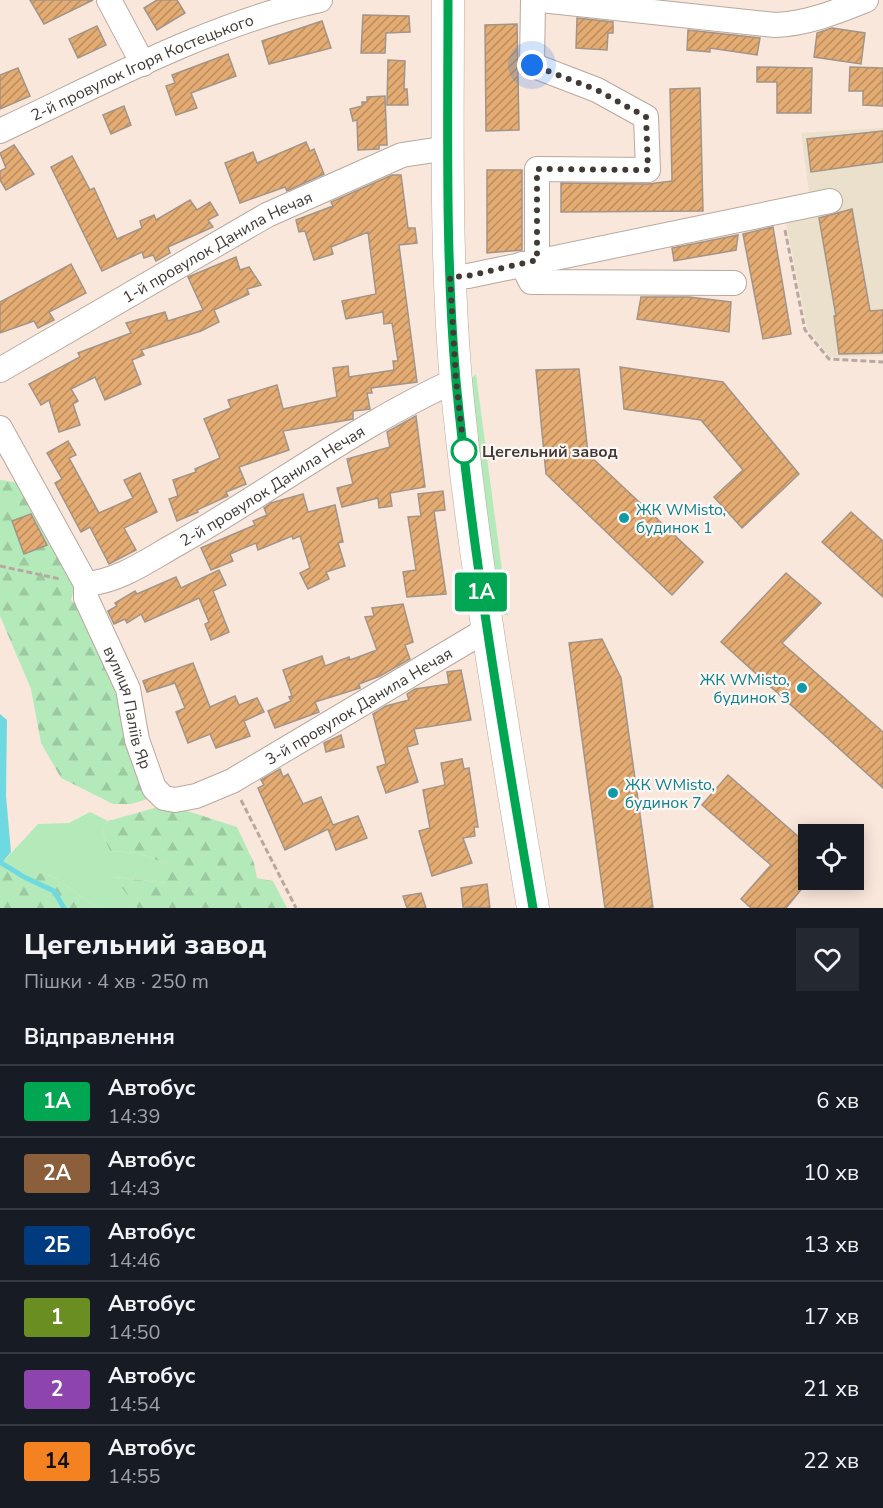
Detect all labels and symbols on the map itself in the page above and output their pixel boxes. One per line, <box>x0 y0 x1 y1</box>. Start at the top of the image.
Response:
street label: 2-й провулок Ігоря Костецького <box>27 9 257 127</box>
your location <box>517 50 547 80</box>
street label: 1-й провулок Данила Нечая <box>119 186 316 309</box>
street label: 2-й провулок Данила Нечая <box>176 421 369 552</box>
marker: Цегельний завод <box>451 438 477 464</box>
place label: Цегельний завод <box>482 441 618 463</box>
place label: ЖК WMisto, будинок 1 <box>636 499 726 539</box>
marker: ЖК WMisto, будинок 1 <box>617 511 631 525</box>
line badge: 1А <box>454 572 508 612</box>
street label: 3-й провулок Данила Нечая <box>261 642 457 771</box>
street label: вулиця Паліїв Яр <box>98 643 156 772</box>
place label: ЖК WMisto, будинок 3 <box>700 669 790 709</box>
marker: ЖК WMisto, будинок 3 <box>795 681 809 695</box>
place label: ЖК WMisto, будинок 7 <box>625 774 715 814</box>
marker: ЖК WMisto, будинок 7 <box>606 786 620 800</box>

